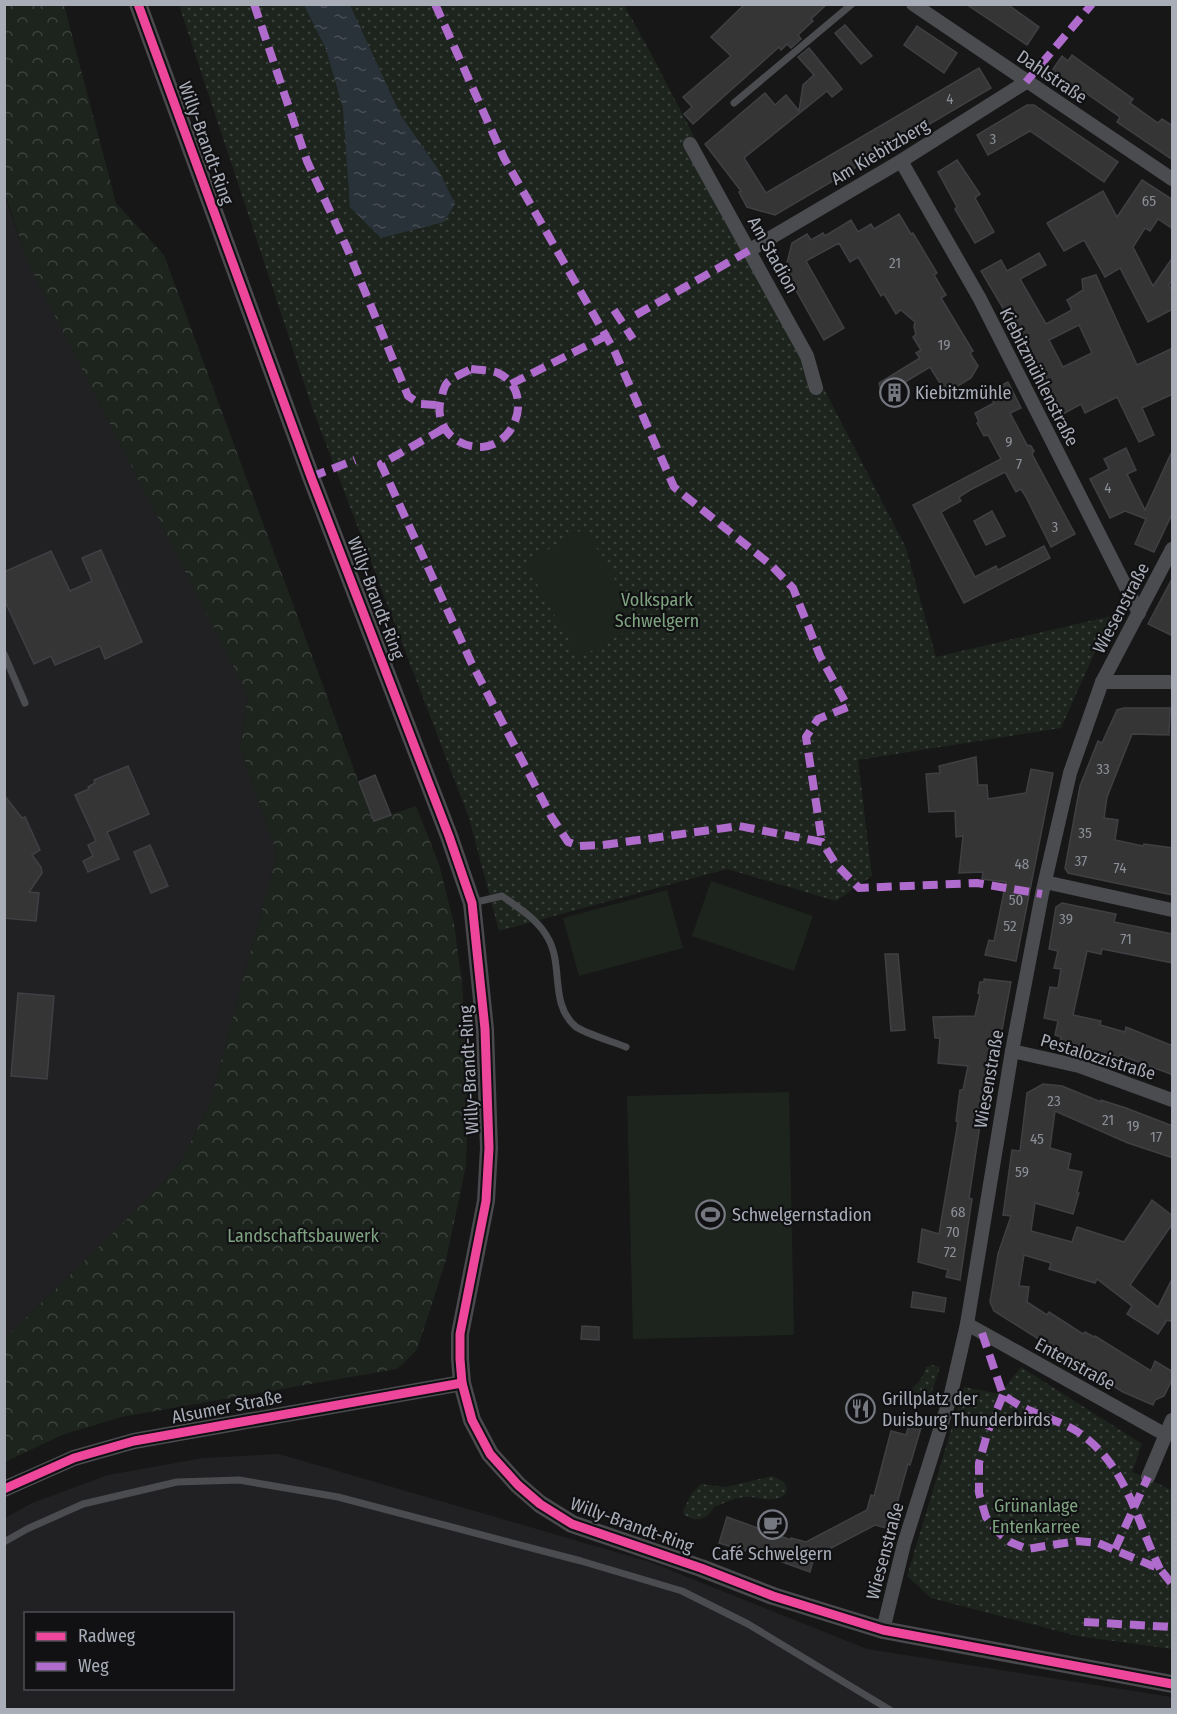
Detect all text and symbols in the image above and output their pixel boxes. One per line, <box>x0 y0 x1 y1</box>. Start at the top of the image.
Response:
street label: Dahlstraße <box>1013 46 1091 109</box>
street label: Willy-Brandt-Ring <box>174 78 239 208</box>
house number: 4 <box>946 90 954 108</box>
street label: Am Kiebitzberg <box>827 114 934 190</box>
house number: 3 <box>990 130 997 148</box>
house number: 65 <box>1142 192 1156 210</box>
street label: Am Stadion <box>743 213 803 297</box>
house number: 21 <box>889 254 901 272</box>
street label: Kiebitzmühlenstraße <box>995 304 1083 450</box>
house number: 19 <box>937 336 951 354</box>
building icon: Kiebitzmühle <box>878 377 910 409</box>
place label: Kiebitzmühle <box>915 382 1011 404</box>
house number: 9 <box>1005 433 1013 451</box>
house number: 7 <box>1016 455 1022 473</box>
house number: 4 <box>1104 479 1112 497</box>
house number: 3 <box>1052 518 1059 536</box>
street label: Willy-Brandt-Ring <box>343 534 410 663</box>
street label: Wiesenstraße <box>1088 559 1154 657</box>
park label: Volkspark Schwelgern <box>615 589 699 632</box>
house number: 33 <box>1096 760 1110 778</box>
house number: 35 <box>1078 824 1092 842</box>
house number: 37 <box>1075 852 1087 870</box>
house number: 48 <box>1015 855 1029 873</box>
house number: 74 <box>1114 859 1126 877</box>
house number: 50 <box>1009 891 1023 909</box>
house number: 39 <box>1059 910 1073 928</box>
house number: 52 <box>1003 917 1017 935</box>
house number: 71 <box>1120 930 1132 948</box>
street label: Willy-Brandt-Ring <box>455 1004 483 1135</box>
street label: Wiesenstraße <box>970 1028 1008 1130</box>
street label: Pestalozzistraße <box>1038 1029 1158 1085</box>
house number: 23 <box>1047 1092 1061 1110</box>
house number: 21 <box>1102 1111 1114 1129</box>
house number: 19 <box>1126 1117 1140 1135</box>
house number: 17 <box>1150 1128 1162 1146</box>
house number: 45 <box>1030 1130 1044 1148</box>
house number: 59 <box>1015 1163 1029 1181</box>
sports icon: Schwelgernstadion <box>695 1199 727 1231</box>
house number: 68 <box>951 1203 965 1221</box>
place label: Schwelgernstadion <box>732 1204 872 1226</box>
house number: 70 <box>946 1223 960 1241</box>
park label: Landschaftsbauwerk <box>227 1225 379 1247</box>
house number: 72 <box>944 1243 957 1261</box>
street label: Entenstraße <box>1031 1333 1119 1395</box>
street label: Alsumer Straße <box>170 1385 284 1429</box>
place label: Grillplatz der Duisburg Thunderbirds <box>882 1388 1051 1431</box>
restaurant icon: Grillplatz der Duisburg Thunderbirds <box>845 1393 877 1425</box>
street label: Willy-Brandt-Ring <box>567 1493 697 1558</box>
park label: Grünanlage Entenkarree <box>992 1495 1080 1538</box>
street label: Wiesenstraße <box>861 1500 909 1602</box>
cafe icon: Café Schwelgern <box>756 1509 788 1541</box>
place label: Café Schwelgern <box>712 1543 832 1565</box>
legend <box>24 1612 234 1690</box>
text: Radweg <box>78 1625 136 1647</box>
text: Weg <box>78 1655 109 1677</box>

